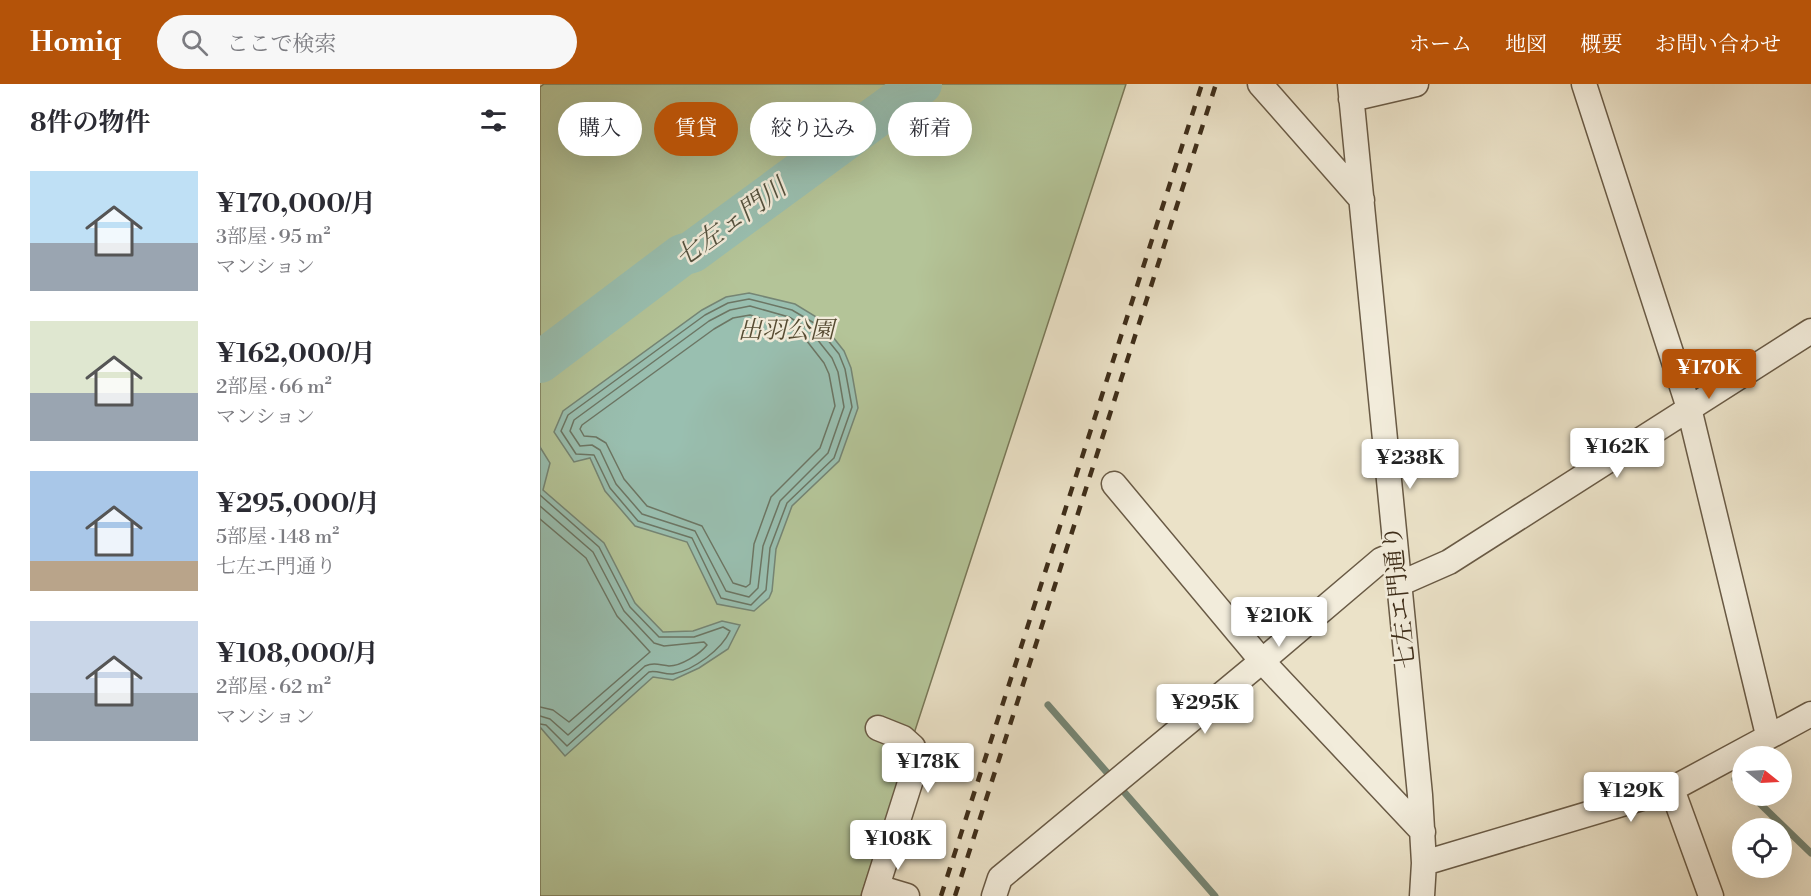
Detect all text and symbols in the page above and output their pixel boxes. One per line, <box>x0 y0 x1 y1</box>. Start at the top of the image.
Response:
search box <box>157 15 577 69</box>
text: Homiq <box>30 25 121 60</box>
icon: search <box>178 26 211 59</box>
text: ここで検索 <box>226 31 336 58</box>
text: ホーム <box>1409 32 1472 58</box>
text: 地図 <box>1505 32 1547 58</box>
text: 概要 <box>1580 32 1622 58</box>
text: お問い合わせ <box>1655 32 1781 58</box>
chip: 購入 <box>558 102 642 156</box>
chip: 賃貸 <box>654 102 738 156</box>
chip: 絞り込み <box>750 102 876 156</box>
chip: 新着 <box>888 102 972 156</box>
icon: filters <box>477 104 510 137</box>
text: 8件の物件 <box>30 107 151 139</box>
water label: 七左ェ門川 <box>669 170 795 274</box>
text: ¥170,000/月 <box>216 188 376 220</box>
icon: home <box>78 195 150 267</box>
text: 3部屋 · 95 m² <box>216 225 330 250</box>
text: マンション <box>216 255 315 280</box>
park label: 出羽公園 <box>738 316 838 346</box>
text: ¥162,000/月 <box>216 338 376 370</box>
icon: home <box>78 345 150 417</box>
pin: ¥170K <box>1667 349 1751 400</box>
text: ¥170K <box>1676 356 1742 381</box>
text: 2部屋 · 66 m² <box>216 375 332 400</box>
text: マンション <box>216 405 315 430</box>
pin: ¥162K <box>1575 428 1659 479</box>
text: ¥162K <box>1584 435 1650 460</box>
pin: ¥238K <box>1368 439 1452 490</box>
text: ¥238K <box>1376 446 1444 471</box>
text: ¥295,000/月 <box>216 488 380 520</box>
icon: home <box>78 495 150 567</box>
street label: 七左エ門通り <box>1378 524 1422 670</box>
text: 5部屋 · 148 m² <box>216 525 339 550</box>
text: 七左エ門通り <box>216 555 336 580</box>
pin: ¥210K <box>1237 597 1321 648</box>
text: ¥210K <box>1245 604 1313 629</box>
text: ¥108,000/月 <box>216 638 379 670</box>
icon: home <box>78 645 150 717</box>
text: 2部屋 · 62 m² <box>216 675 331 700</box>
pin: ¥295K <box>1163 684 1247 735</box>
text: ¥295K <box>1170 691 1240 716</box>
text: マンション <box>216 705 315 730</box>
pin: ¥178K <box>886 743 970 794</box>
north arrow <box>1732 746 1792 806</box>
map controls <box>1732 746 1792 878</box>
text: ¥178K <box>896 750 960 775</box>
pin: ¥129K <box>1589 772 1673 823</box>
text: ¥129K <box>1598 779 1664 804</box>
button: locate <box>1732 818 1792 878</box>
pin: ¥108K <box>856 820 940 871</box>
text: ¥108K <box>864 827 932 852</box>

